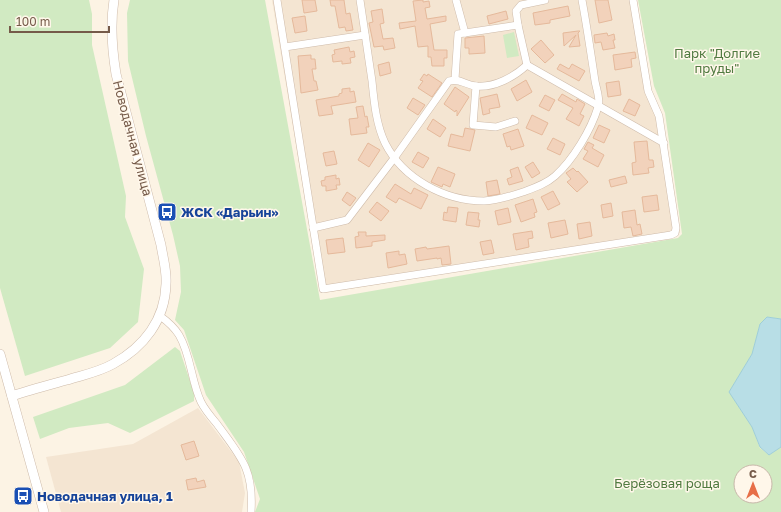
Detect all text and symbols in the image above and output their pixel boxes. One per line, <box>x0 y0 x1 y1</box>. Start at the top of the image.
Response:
scale bar <box>10 8 109 34</box>
text: 100 m <box>16 14 50 29</box>
park label: Парк "Долгие пруды" <box>674 45 760 76</box>
street label: Новодачная улица <box>110 78 156 198</box>
bus stop icon: ЖСК «Дарьин» <box>156 201 178 223</box>
place label: ЖСК «Дарьин» <box>181 204 278 220</box>
north arrow <box>733 464 773 504</box>
text: С <box>749 467 757 480</box>
park label: Берёзовая роща <box>614 475 720 491</box>
bus stop icon: Новодачная улица, 1 <box>12 485 34 507</box>
place label: Новодачная улица, 1 <box>37 488 173 504</box>

